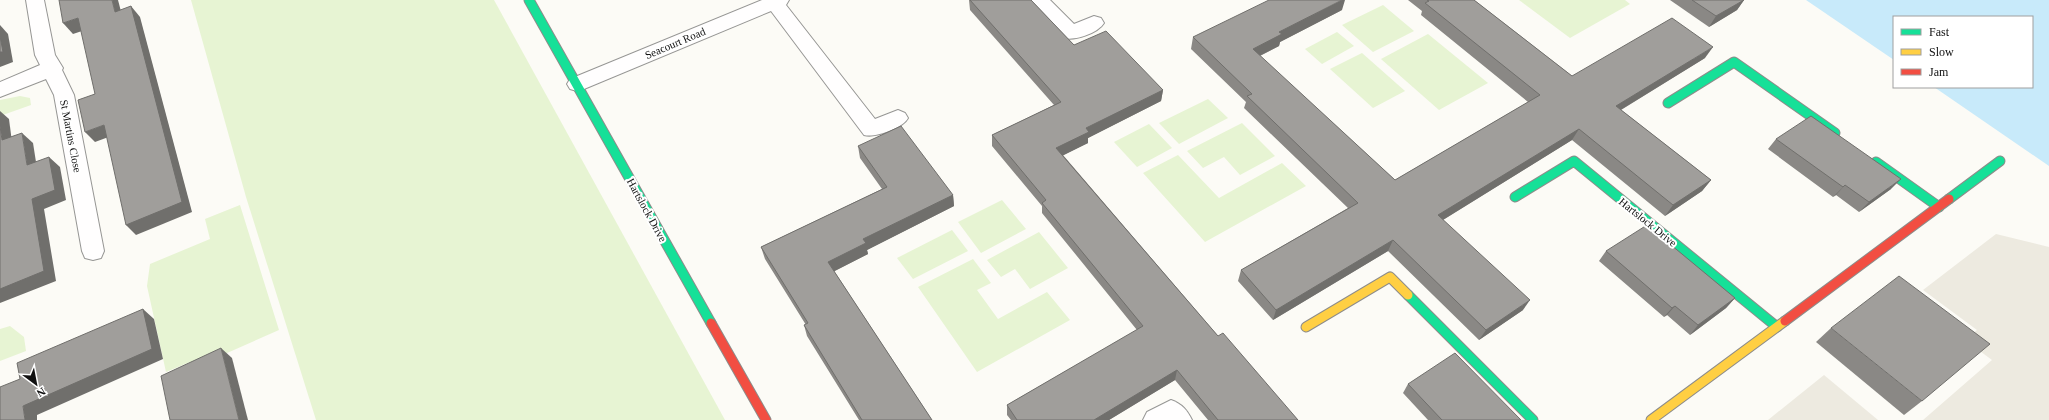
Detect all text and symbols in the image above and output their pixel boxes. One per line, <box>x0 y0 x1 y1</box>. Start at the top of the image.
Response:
legend <box>1893 16 2033 88</box>
street label: Seacourt Road <box>643 25 707 61</box>
text: Fast <box>1929 25 1950 39</box>
text: Slow <box>1929 45 1954 59</box>
text: Jam <box>1929 65 1949 79</box>
street label: St Martins Close <box>58 99 84 174</box>
street label: Hartslock Drive <box>625 176 669 244</box>
street label: Hartslock Drive <box>1617 195 1679 249</box>
north arrow <box>16 364 56 404</box>
text: N <box>35 385 48 400</box>

